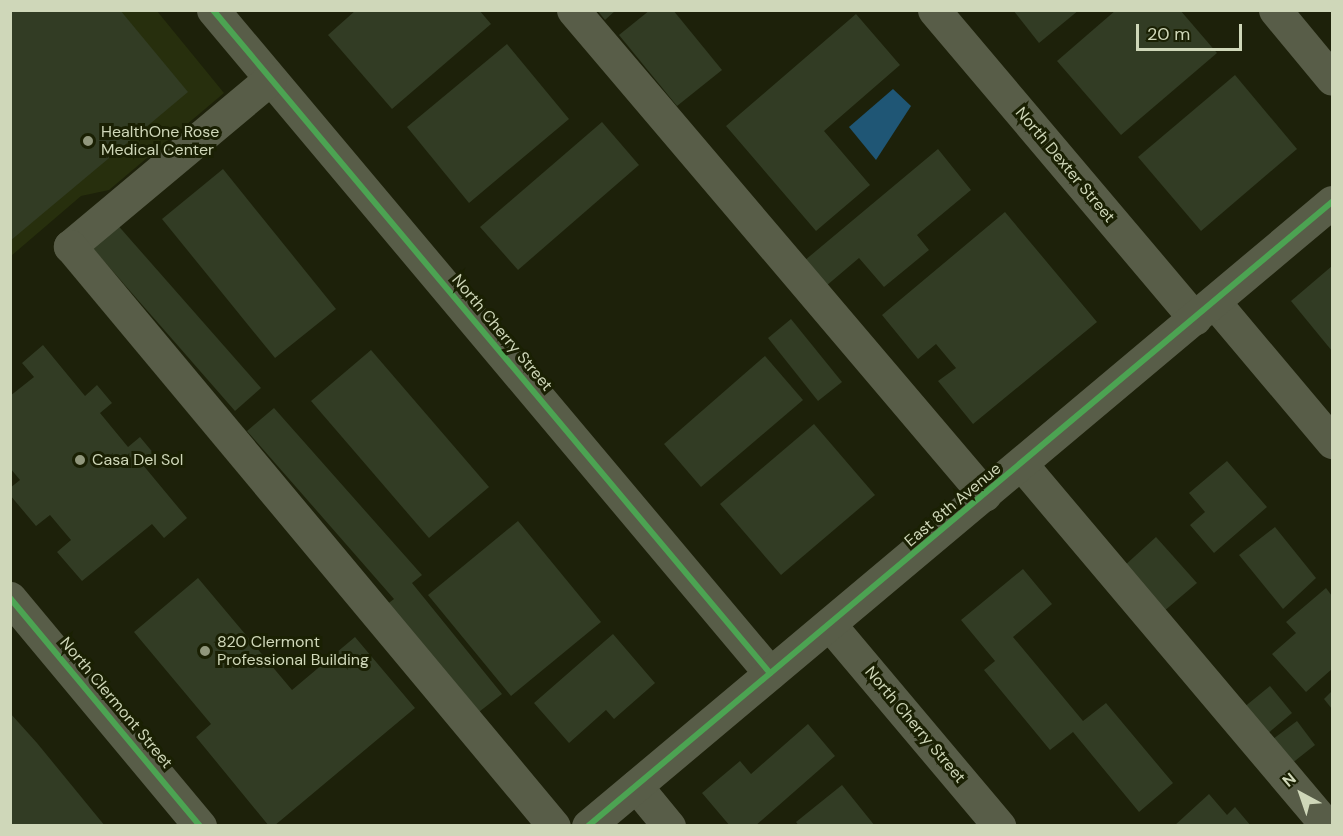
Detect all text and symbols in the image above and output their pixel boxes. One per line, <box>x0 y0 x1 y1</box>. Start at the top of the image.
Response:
scale bar <box>1139 12 1246 50</box>
text: 20 m <box>1147 22 1190 46</box>
street label: North Dexter Street <box>1011 103 1119 227</box>
place label: HealthOne Rose Medical Center <box>101 122 219 160</box>
marker: HealthOne Rose Medical Center <box>79 132 97 150</box>
street label: North Cherry Street <box>448 271 556 395</box>
place label: Casa Del Sol <box>92 450 183 470</box>
marker: Casa Del Sol <box>73 453 87 467</box>
street label: East 8th Avenue <box>901 459 1005 551</box>
place label: 820 Clermont Professional Building <box>217 632 369 670</box>
street label: North Clermont Street <box>56 634 176 772</box>
marker: 820 Clermont Professional Building <box>198 644 212 658</box>
street label: North Cherry Street <box>861 663 969 787</box>
north arrow <box>1271 764 1331 824</box>
text: N <box>1278 768 1300 792</box>

